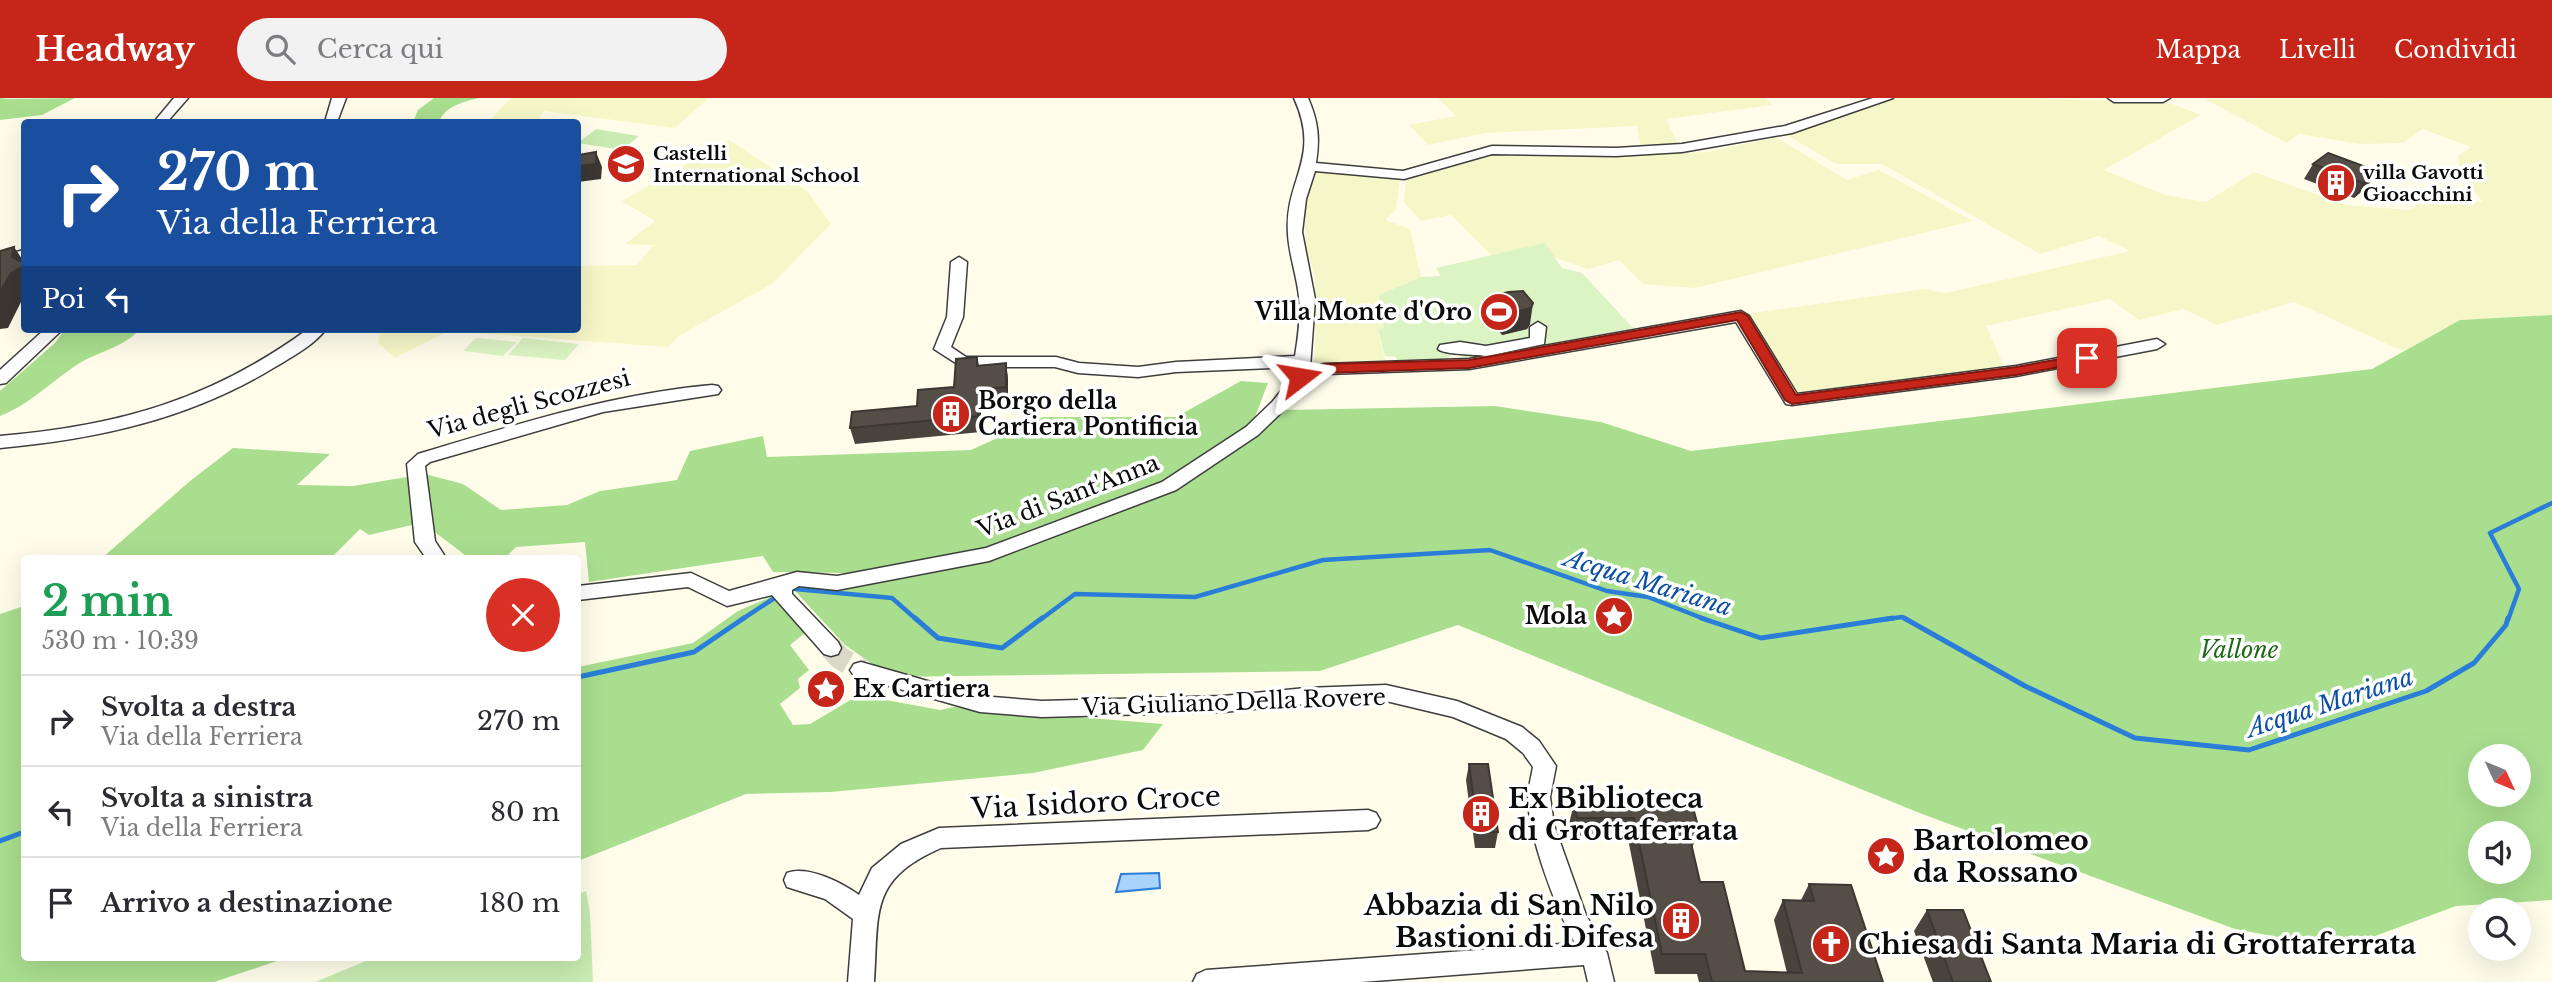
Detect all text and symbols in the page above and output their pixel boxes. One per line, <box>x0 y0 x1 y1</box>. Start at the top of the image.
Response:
search box <box>237 18 727 81</box>
text: Headway <box>35 29 195 70</box>
icon: search <box>261 30 299 68</box>
text: Cerca qui <box>317 33 443 65</box>
text: Mappa <box>2156 35 2241 64</box>
text: Livelli <box>2279 35 2356 64</box>
text: Condividi <box>2394 35 2517 64</box>
text: 270 m <box>157 142 318 203</box>
place label: Castelli International School <box>653 142 860 187</box>
school or university icon: Castelli International School <box>605 143 647 185</box>
icon: right <box>42 147 133 238</box>
place label: villa Gavotti Gioacchini <box>2363 161 2484 206</box>
building icon: villa Gavotti Gioacchini <box>2315 162 2357 204</box>
text: Via della Ferriera <box>157 203 438 243</box>
icon: left <box>99 280 137 318</box>
text: Poi <box>42 283 85 315</box>
sports icon: Villa Monte d'Oro <box>1478 291 1520 333</box>
place label: Villa Monte d'Oro <box>1254 298 1472 326</box>
pin <box>2057 328 2117 388</box>
icon: arrive <box>2068 339 2106 377</box>
position arrow <box>1263 340 1337 414</box>
street label: Via degli Scozzesi <box>424 363 633 445</box>
place label: Borgo della Cartiera Pontificia <box>978 387 1198 441</box>
building icon: Borgo della Cartiera Pontificia <box>930 393 972 435</box>
street label: Via di Sant'Anna <box>972 448 1163 544</box>
water label: Acqua Mariana <box>1558 542 1735 622</box>
text: 2 min <box>42 575 173 627</box>
button: close <box>486 578 560 652</box>
place icon: Mola <box>1593 595 1635 637</box>
place label: Mola <box>1525 602 1587 630</box>
text: 530 m · 10:39 <box>42 627 199 655</box>
park label: Vallone <box>2200 636 2279 664</box>
water label: Acqua Mariana <box>2240 662 2417 744</box>
place icon: Ex Cartiera <box>805 668 847 710</box>
place label: Ex Cartiera <box>853 675 990 703</box>
street label: Via Giuliano Della Rovere <box>1081 683 1386 721</box>
text: Svolta a destra <box>101 691 297 723</box>
icon: right <box>42 702 80 740</box>
text: 270 m <box>477 705 560 737</box>
text: Via della Ferriera <box>101 723 303 751</box>
north arrow <box>2468 744 2530 807</box>
map controls <box>2468 744 2531 961</box>
street label: Via Isidoro Croce <box>969 778 1222 827</box>
place label: Ex Biblioteca di Grottaferrata <box>1508 781 1738 848</box>
text: Svolta a sinistra <box>101 782 313 814</box>
icon: left <box>42 793 80 831</box>
building icon: Ex Biblioteca di Grottaferrata <box>1460 793 1502 835</box>
text: 80 m <box>490 796 560 828</box>
text: Via della Ferriera <box>101 814 303 842</box>
button: sound <box>2468 821 2531 884</box>
place label: Bartolomeo da Rossano <box>1913 823 2089 890</box>
place icon: Bartolomeo da Rossano <box>1865 835 1907 877</box>
icon: arrive <box>42 884 80 922</box>
text: Arrivo a destinazione <box>101 887 393 919</box>
text: 180 m <box>479 887 560 919</box>
place label: Abbazia di San Nilo Bastioni di Difesa <box>1363 888 1654 955</box>
button: search <box>2468 898 2531 961</box>
building icon: Abbazia di San Nilo Bastioni di Difesa <box>1660 900 1702 942</box>
church icon: Chiesa di Santa Maria di Grottaferrata <box>1810 923 1852 965</box>
place label: Chiesa di Santa Maria di Grottaferrata <box>1858 927 2416 962</box>

